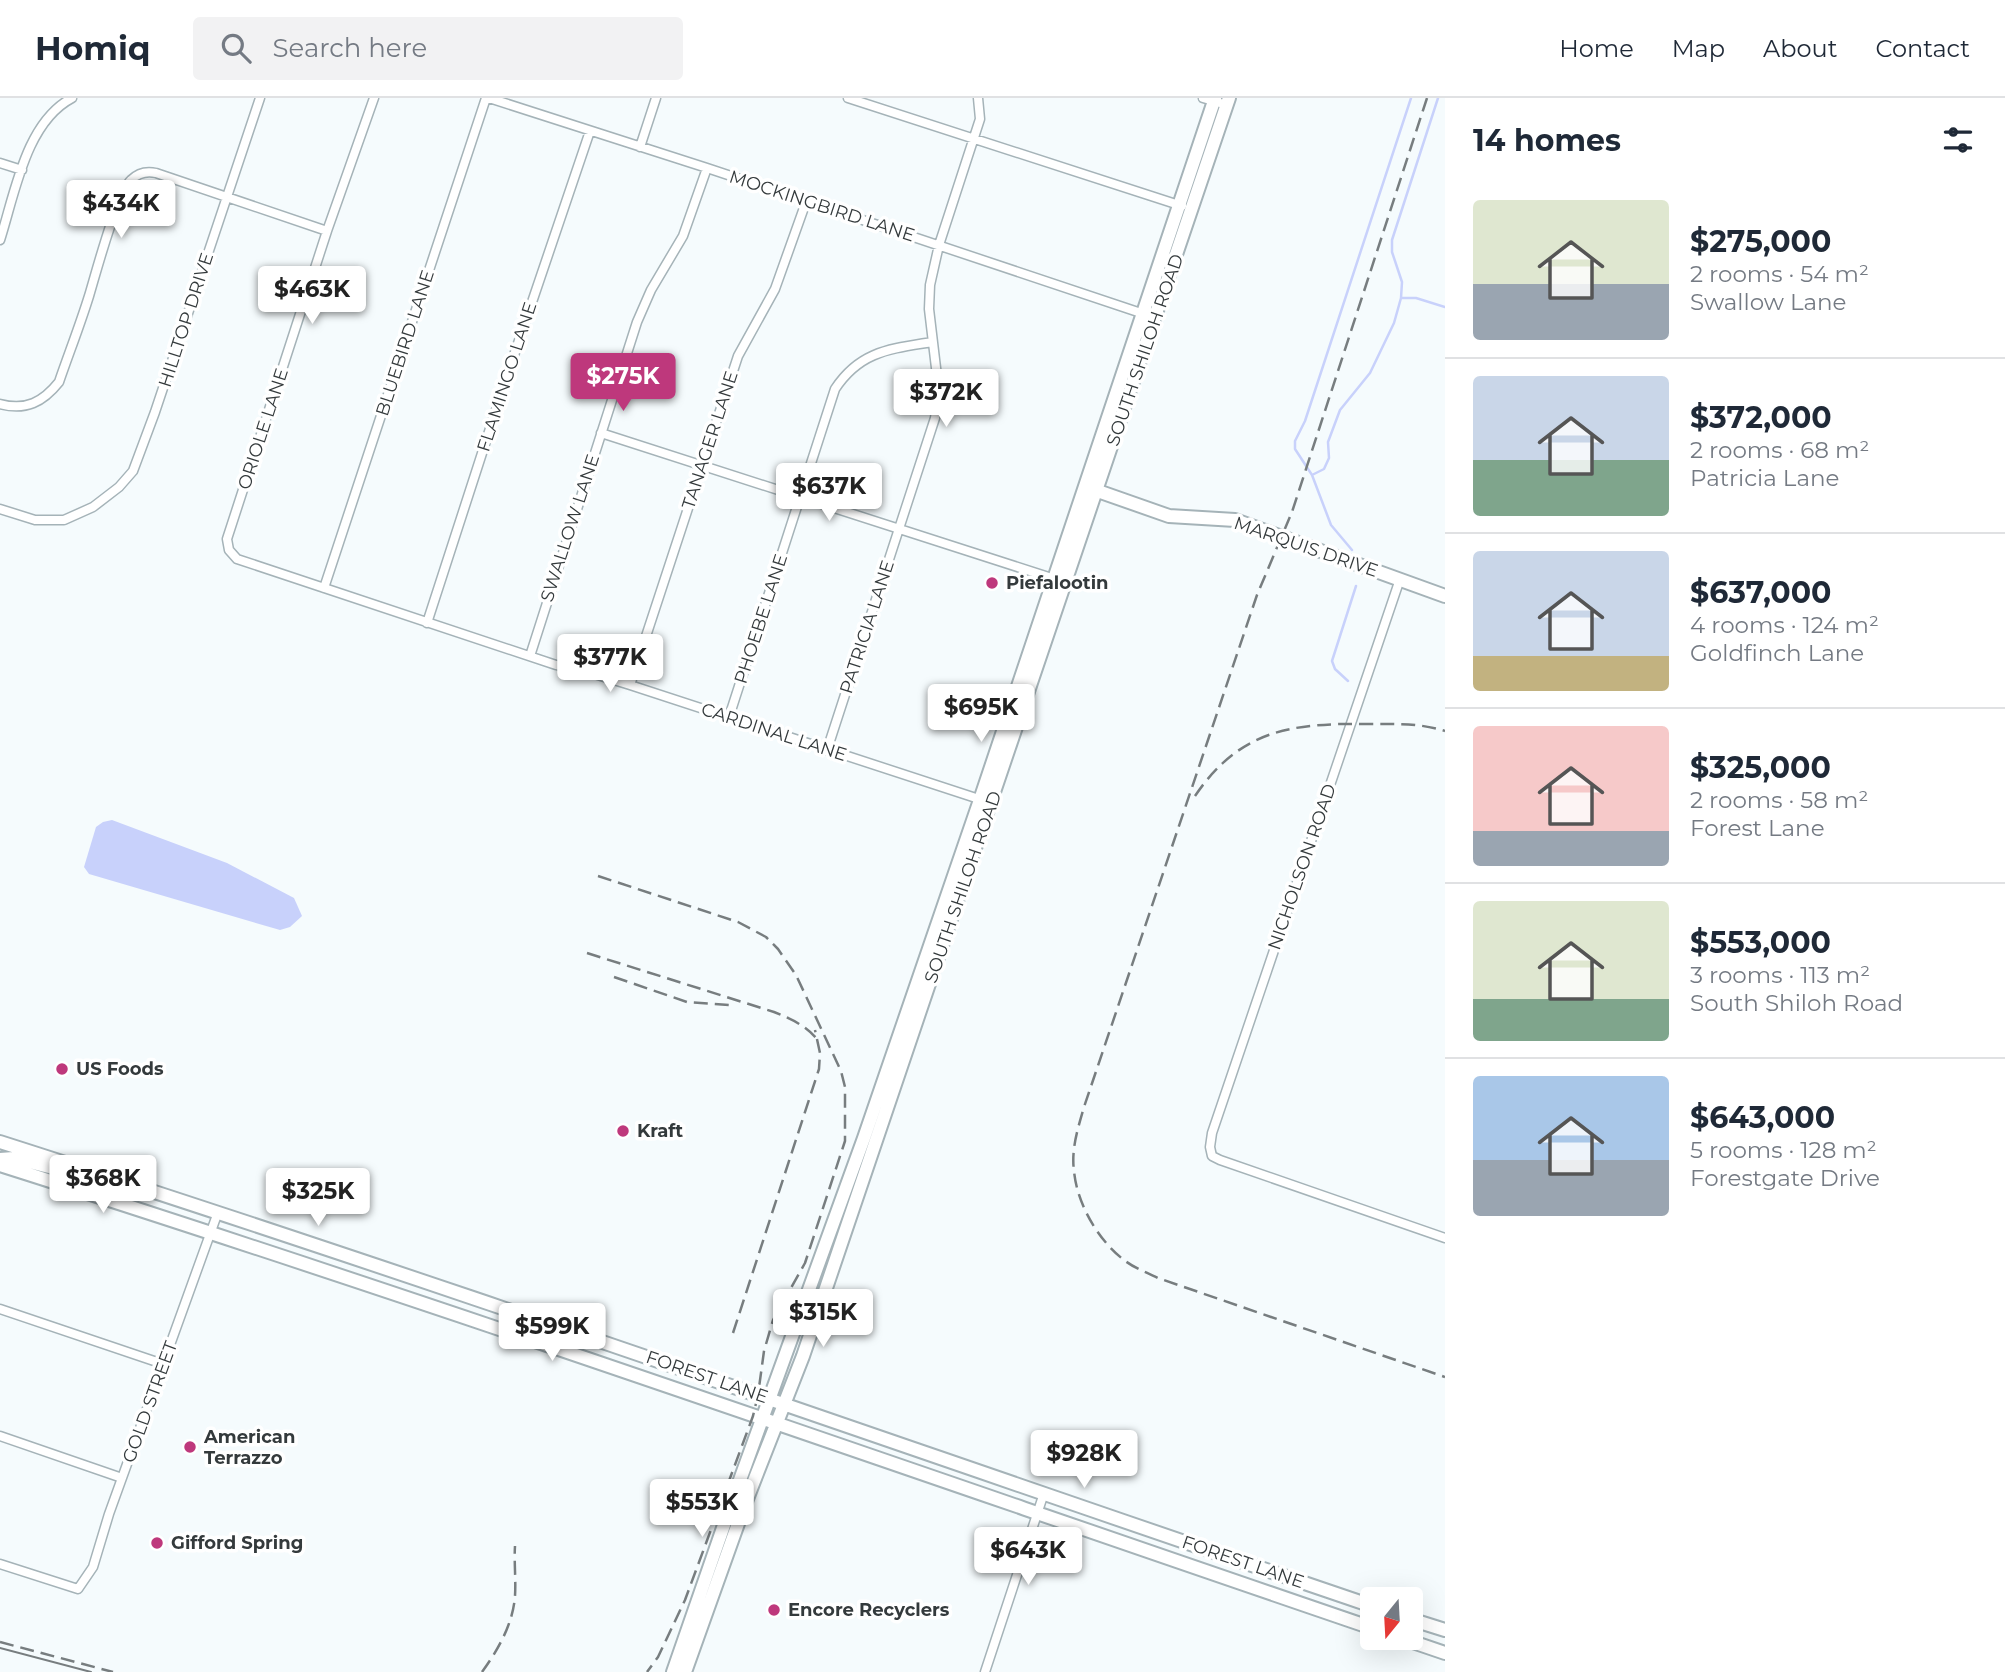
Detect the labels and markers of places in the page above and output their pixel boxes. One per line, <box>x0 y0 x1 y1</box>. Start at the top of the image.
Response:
pin: $434K <box>72 180 170 240</box>
pin: $463K <box>263 266 361 326</box>
pin: $275K <box>574 354 672 413</box>
pin: $372K <box>897 370 995 429</box>
pin: $637K <box>780 464 878 523</box>
place label: Piefalootin <box>1006 572 1109 594</box>
marker: Piefalootin <box>984 575 1000 591</box>
pin: $377K <box>561 634 659 694</box>
pin: $695K <box>932 684 1030 744</box>
place label: US Foods <box>76 1058 164 1080</box>
marker: US Foods <box>54 1061 70 1077</box>
place label: Kraft <box>637 1120 683 1142</box>
marker: Kraft <box>615 1123 631 1139</box>
pin: $368K <box>54 1156 152 1215</box>
pin: $325K <box>269 1168 367 1228</box>
pin: $315K <box>774 1290 872 1349</box>
pin: $599K <box>503 1304 601 1363</box>
place label: American Terrazzo <box>203 1426 295 1469</box>
pin: $928K <box>1035 1430 1133 1490</box>
marker: American Terrazzo <box>182 1439 198 1455</box>
pin: $553K <box>653 1480 751 1539</box>
pin: $643K <box>979 1528 1077 1587</box>
place label: Gifford Spring <box>171 1532 303 1554</box>
marker: Gifford Spring <box>149 1535 165 1551</box>
place label: Encore Recyclers <box>788 1599 950 1621</box>
marker: Encore Recyclers <box>766 1602 782 1618</box>

